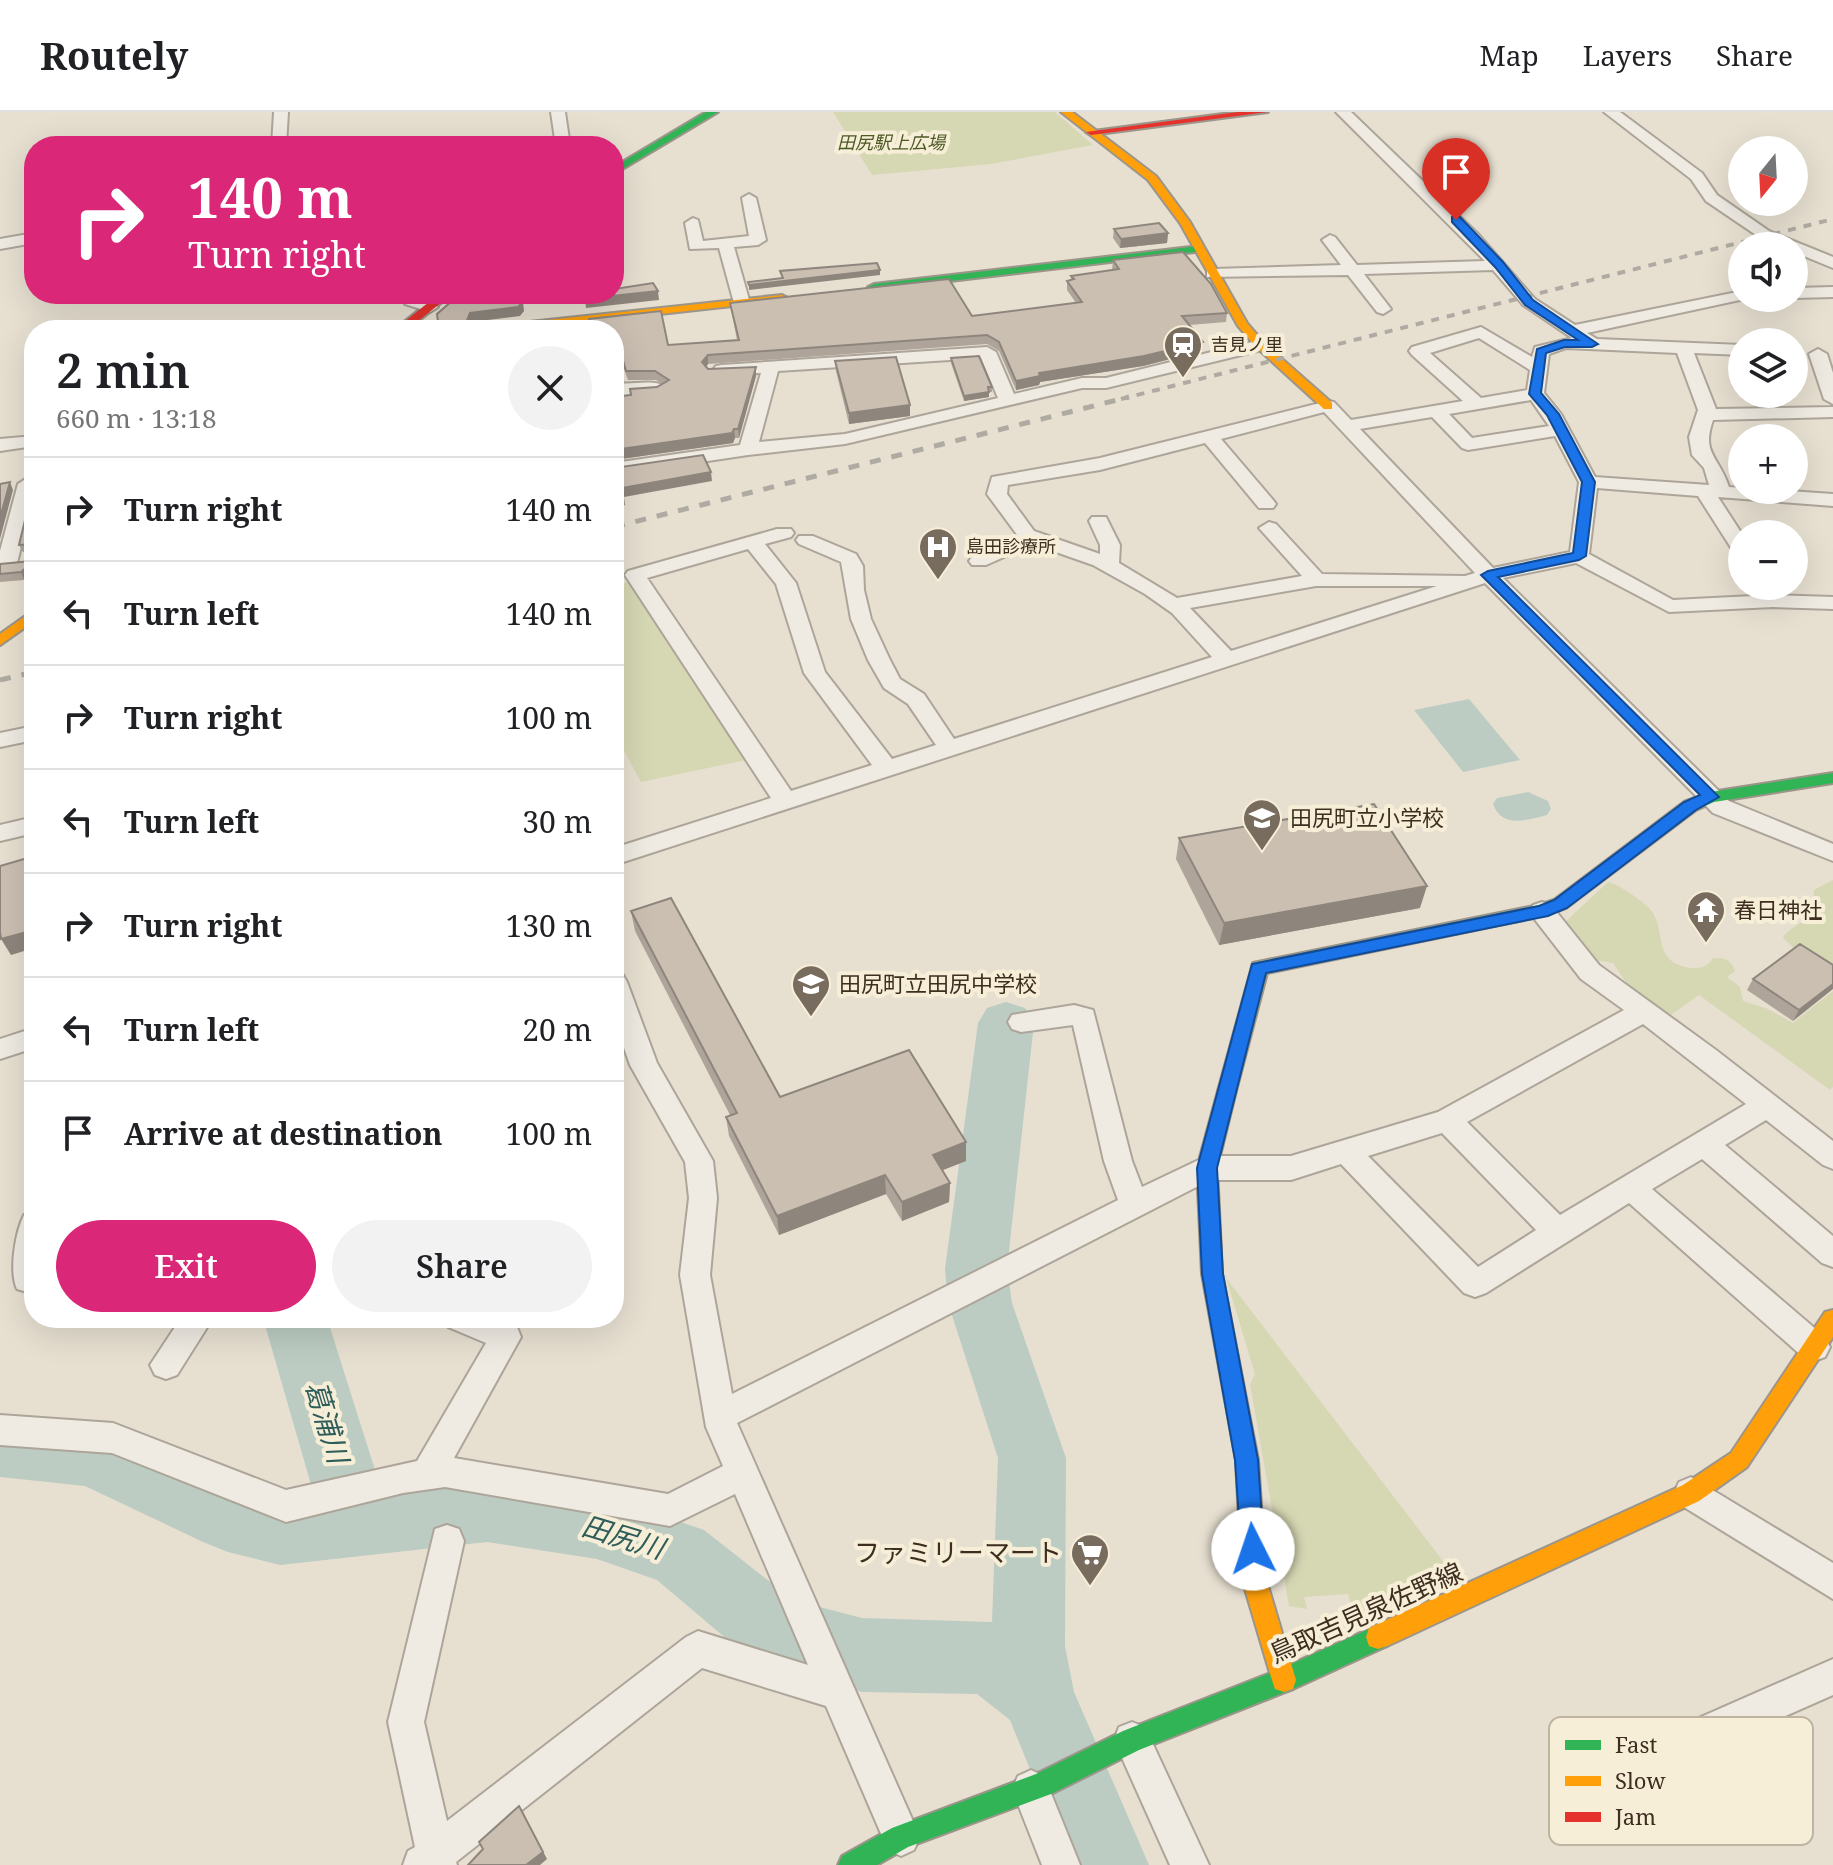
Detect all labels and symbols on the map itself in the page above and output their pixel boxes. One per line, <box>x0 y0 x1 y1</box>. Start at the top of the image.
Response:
park label: 田尻駅上広場 <box>837 130 947 154</box>
north arrow <box>1728 136 1808 216</box>
pin <box>1422 138 1490 220</box>
station icon: 吉見ノ里 <box>1162 324 1204 379</box>
place label: 吉見ノ里 <box>1211 332 1283 356</box>
hospital icon: 島田診療所 <box>917 526 959 581</box>
place label: 島田診療所 <box>966 534 1056 558</box>
school or university icon: 田尻町立小学校 <box>1241 797 1283 852</box>
place label: 田尻町立小学校 <box>1290 802 1444 832</box>
temple icon: 春日神社 <box>1685 889 1727 944</box>
place label: 春日神社 <box>1734 894 1822 924</box>
school or university icon: 田尻町立田尻中学校 <box>790 963 832 1018</box>
place label: 田尻町立田尻中学校 <box>839 968 1037 998</box>
water label: 葛浦川 <box>298 1376 359 1470</box>
water label: 田尻川 <box>578 1506 672 1567</box>
position arrow <box>1211 1507 1295 1591</box>
supermarket icon: ファミリーマート <box>1069 1532 1111 1587</box>
place label: ファミリーマート <box>854 1534 1062 1570</box>
street label: 鳥取吉見泉佐野線 <box>1263 1553 1468 1671</box>
legend <box>1549 1717 1813 1845</box>
text: Fast <box>1615 1729 1657 1759</box>
text: Slow <box>1615 1765 1665 1795</box>
text: Jam <box>1614 1801 1656 1831</box>

